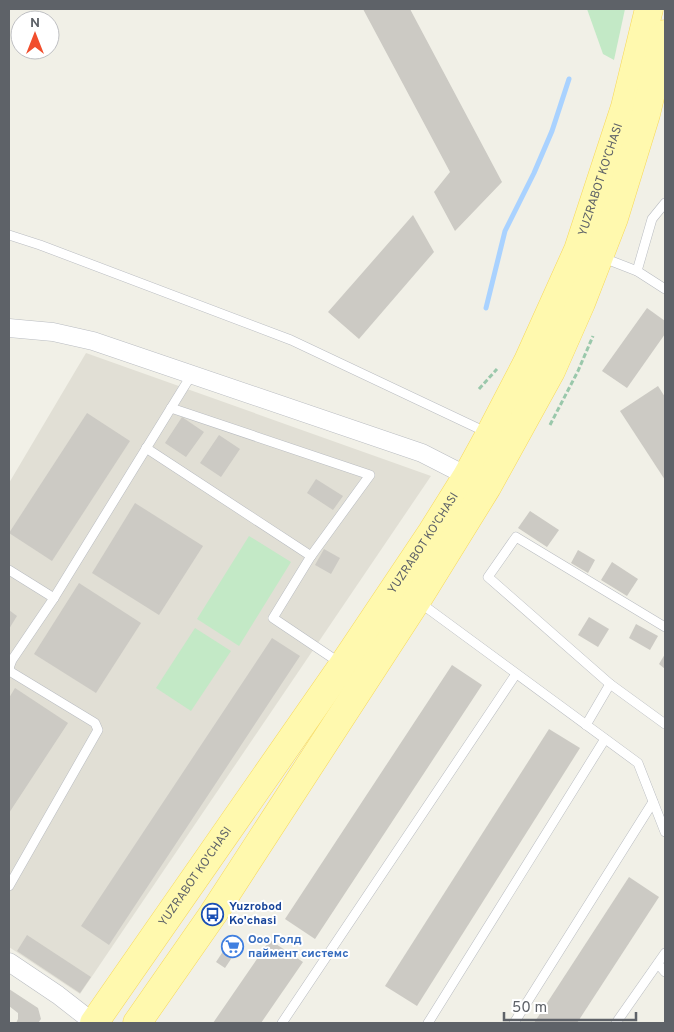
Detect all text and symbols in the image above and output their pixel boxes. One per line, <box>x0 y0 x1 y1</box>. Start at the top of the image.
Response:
north arrow <box>10 10 60 60</box>
text: N <box>30 15 40 32</box>
street label: YUZRABOT KO'CHASI <box>575 121 627 238</box>
street label: YUZRABOT KO'CHASI <box>385 490 463 597</box>
street label: YUZRABOT KO'CHASI <box>155 824 236 930</box>
place label: Yuzrobod Ko'chasi <box>229 899 282 929</box>
bus stop icon: Yuzrobod Ko'chasi <box>201 902 225 926</box>
place label: Ооо Голд паймент системс <box>248 932 349 962</box>
supermarket icon: Ооо Голд паймент системс <box>220 935 244 959</box>
scale bar <box>504 990 636 1022</box>
text: 50 m <box>512 999 547 1018</box>

